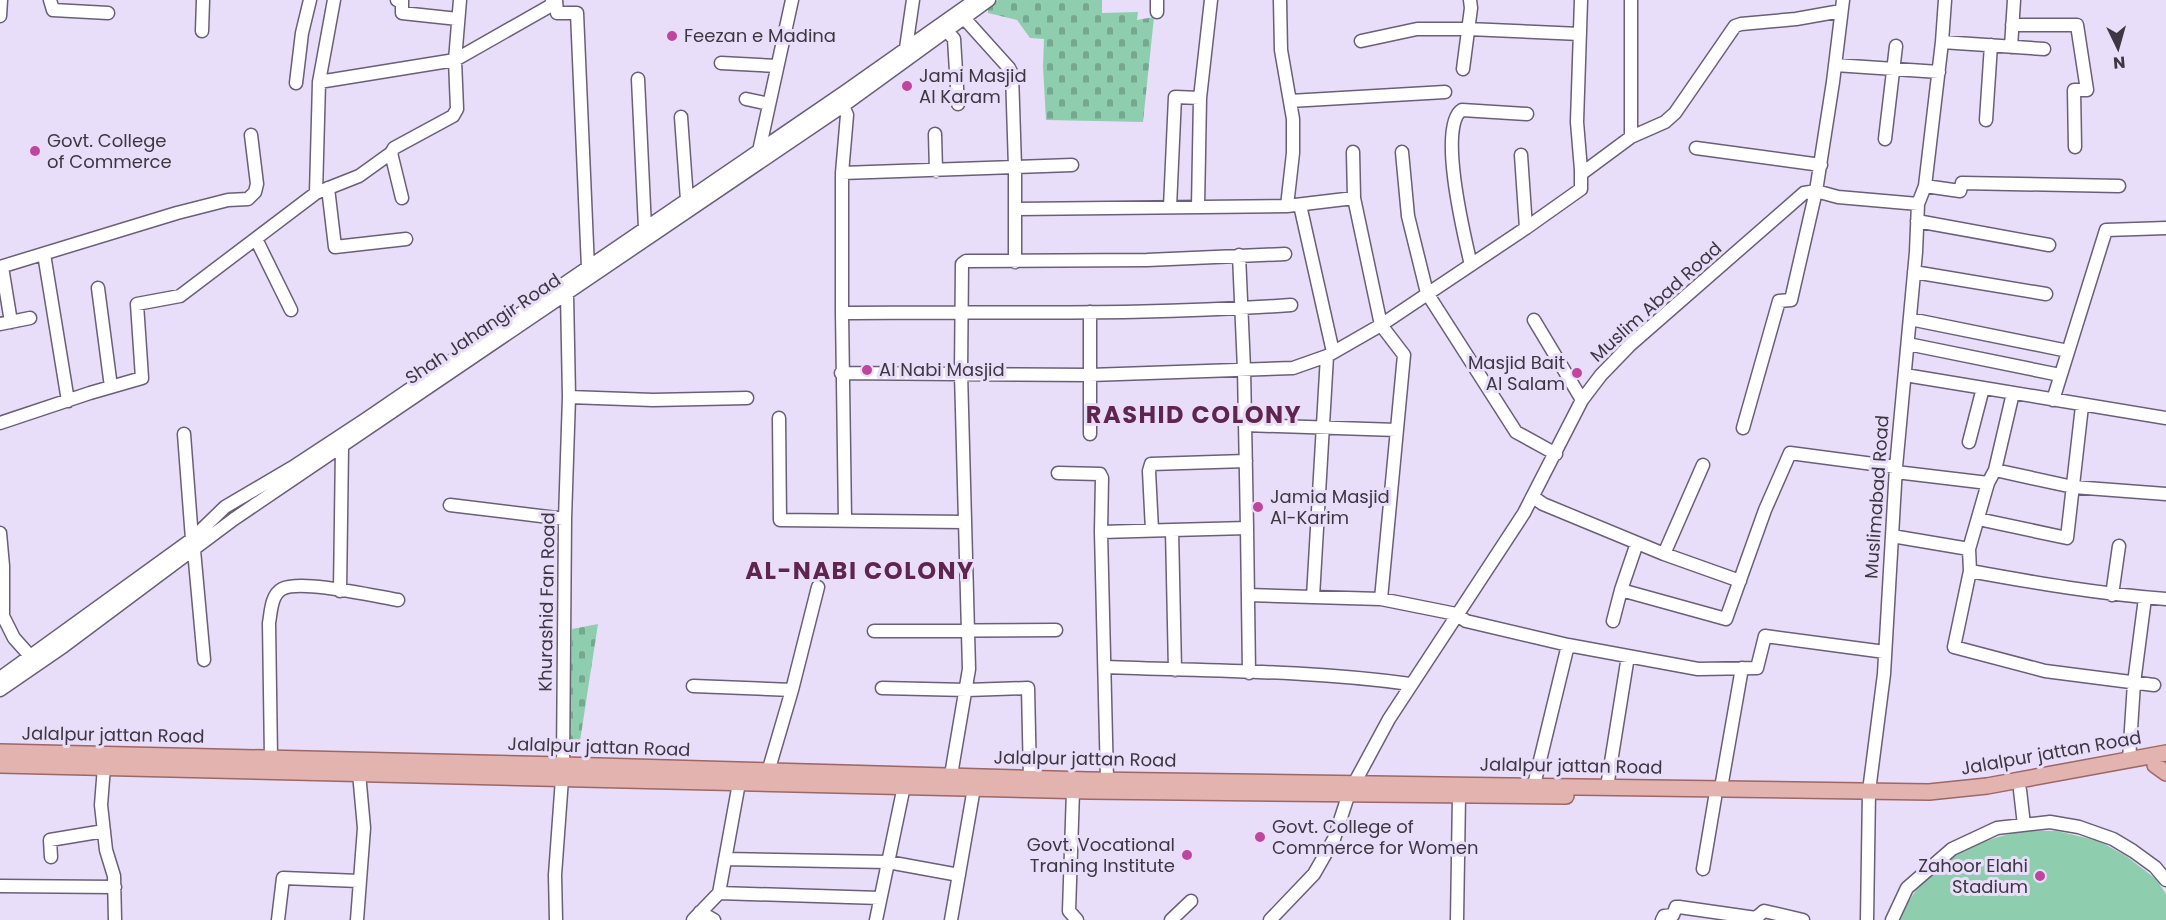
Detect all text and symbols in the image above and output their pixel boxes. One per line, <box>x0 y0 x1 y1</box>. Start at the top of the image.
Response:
north arrow <box>2088 18 2148 78</box>
place label: Feezan e Madina <box>684 23 836 48</box>
marker: Feezan e Madina <box>665 29 679 43</box>
text: N <box>2112 50 2126 74</box>
place label: Jami Masjid Al Karam <box>919 63 1027 109</box>
marker: Jami Masjid Al Karam <box>900 79 914 93</box>
place label: Govt. College of Commerce <box>47 128 172 174</box>
marker: Govt. College of Commerce <box>28 144 42 158</box>
street label: Muslim Abad Road <box>1585 236 1727 367</box>
street label: Shah Jahangir Road <box>400 267 565 390</box>
place label: Masjid Bait Al Salam <box>1468 350 1565 396</box>
place label: Al Nabi Masjid <box>879 357 1005 382</box>
marker: Al Nabi Masjid <box>860 363 874 377</box>
marker: Masjid Bait Al Salam <box>1570 366 1584 380</box>
district label: RASHID COLONY <box>1086 398 1302 431</box>
street label: Muslimabad Road <box>1858 414 1895 580</box>
place label: Jamia Masjid Al-Karim <box>1270 484 1390 530</box>
marker: Jamia Masjid Al-Karim <box>1251 500 1265 514</box>
street label: Khurashid Fan Road <box>532 512 561 692</box>
district label: AL-NABI COLONY <box>745 554 975 587</box>
street label: Jalalpur jattan Road <box>21 720 205 749</box>
street label: Jalalpur jattan Road <box>1959 724 2143 781</box>
street label: Jalalpur jattan Road <box>507 731 691 762</box>
street label: Jalalpur jattan Road <box>993 744 1177 773</box>
street label: Jalalpur jattan Road <box>1479 751 1663 780</box>
place label: Govt. College of Commerce for Women <box>1272 814 1479 860</box>
marker: Govt. College of Commerce for Women <box>1253 830 1267 844</box>
place label: Govt. Vocational Traning Institute <box>1027 832 1175 878</box>
marker: Govt. Vocational Traning Institute <box>1180 848 1194 862</box>
place label: Zahoor Elahi Stadium <box>1918 853 2028 899</box>
marker: Zahoor Elahi Stadium <box>2033 869 2047 883</box>

